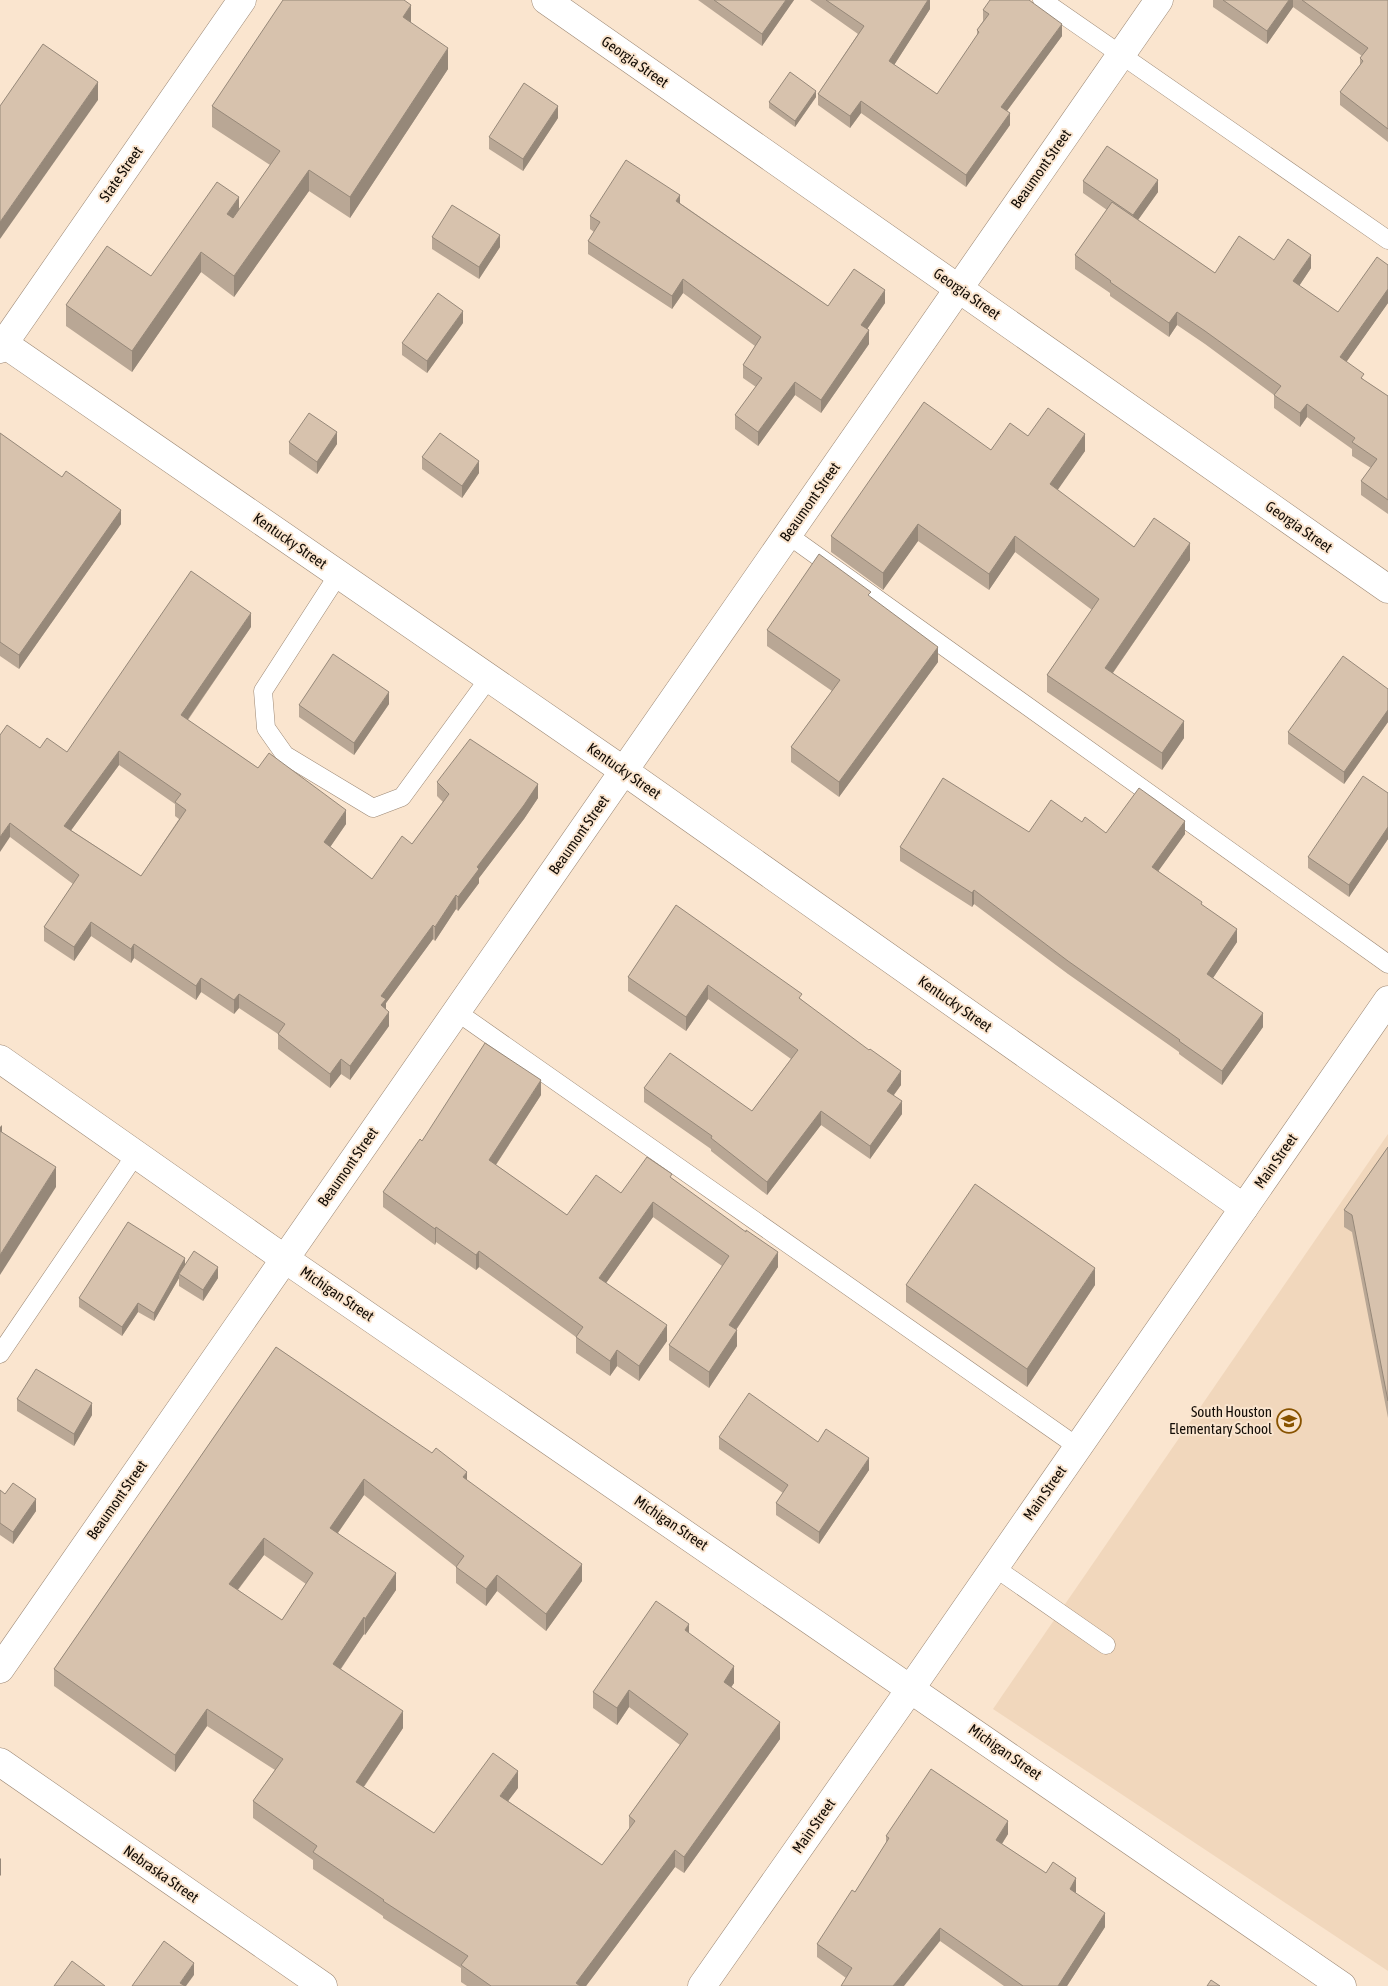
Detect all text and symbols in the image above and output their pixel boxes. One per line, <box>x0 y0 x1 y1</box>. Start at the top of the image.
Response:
street label: Georgia Street <box>599 32 672 91</box>
street label: Beaumont Street <box>1007 126 1074 211</box>
street label: State Street <box>95 143 146 205</box>
street label: Georgia Street <box>931 264 1004 323</box>
street label: Beaumont Street <box>776 459 843 544</box>
street label: Georgia Street <box>1263 497 1336 556</box>
street label: Kentucky Street <box>250 509 330 572</box>
street label: Kentucky Street <box>584 739 664 802</box>
street label: Beaumont Street <box>545 792 612 877</box>
street label: Kentucky Street <box>915 972 995 1035</box>
street label: Beaumont Street <box>314 1124 381 1209</box>
street label: Main Street <box>1251 1130 1301 1191</box>
street label: Michigan Street <box>297 1263 377 1324</box>
place label: South Houston Elementary School <box>1169 1403 1272 1437</box>
school or university icon: South Houston Elementary School <box>1276 1408 1302 1434</box>
street label: Beaumont Street <box>83 1457 150 1542</box>
street label: Main Street <box>1020 1462 1070 1523</box>
street label: Michigan Street <box>631 1492 711 1553</box>
street label: Michigan Street <box>966 1720 1045 1783</box>
street label: Main Street <box>789 1795 839 1856</box>
street label: Nebraska Street <box>120 1841 202 1906</box>

